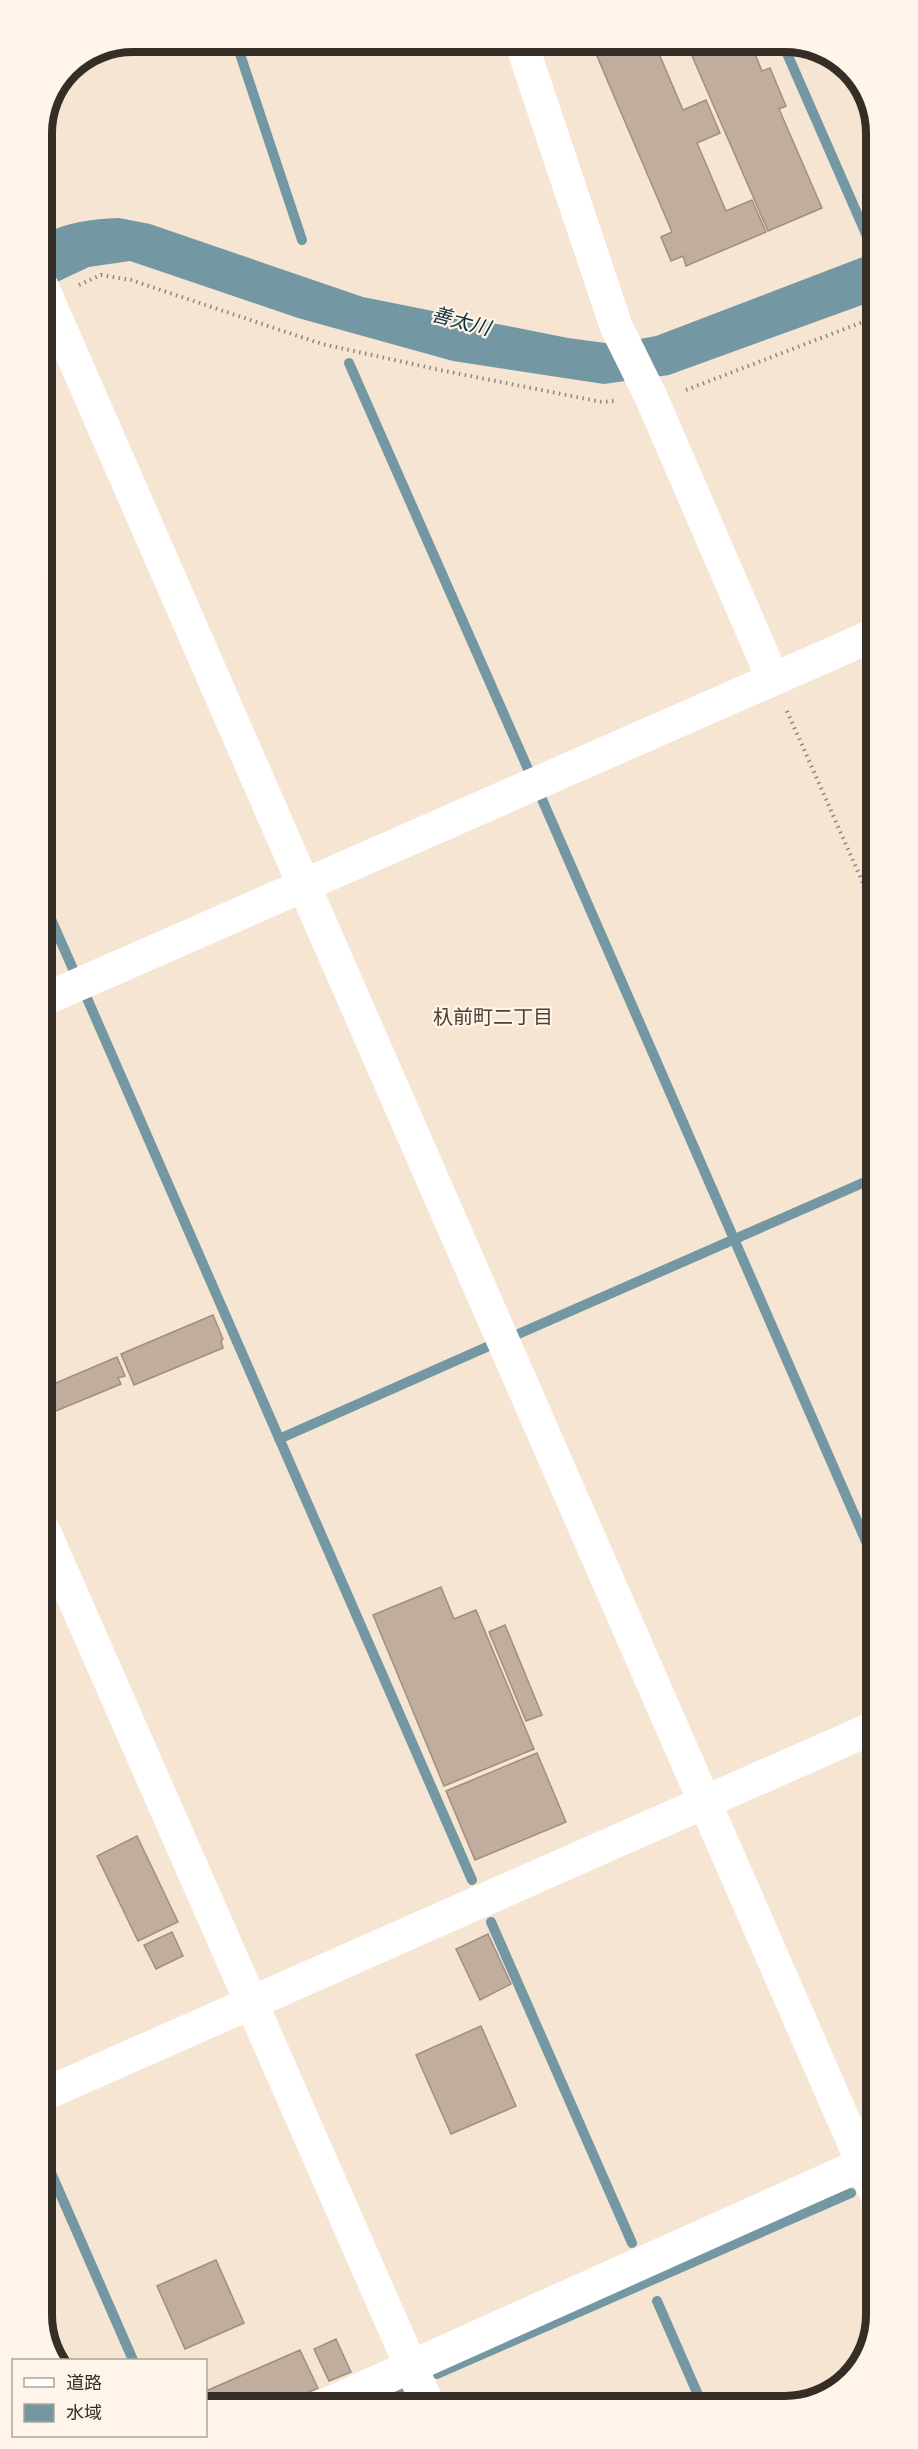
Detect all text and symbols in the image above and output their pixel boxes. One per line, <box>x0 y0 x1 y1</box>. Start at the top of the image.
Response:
water label: 善太川 <box>429 300 496 342</box>
district label: 杁前町二丁目 <box>433 1003 553 1030</box>
legend <box>12 2359 207 2437</box>
text: 道路 <box>66 2371 102 2394</box>
text: 水域 <box>66 2401 102 2424</box>

